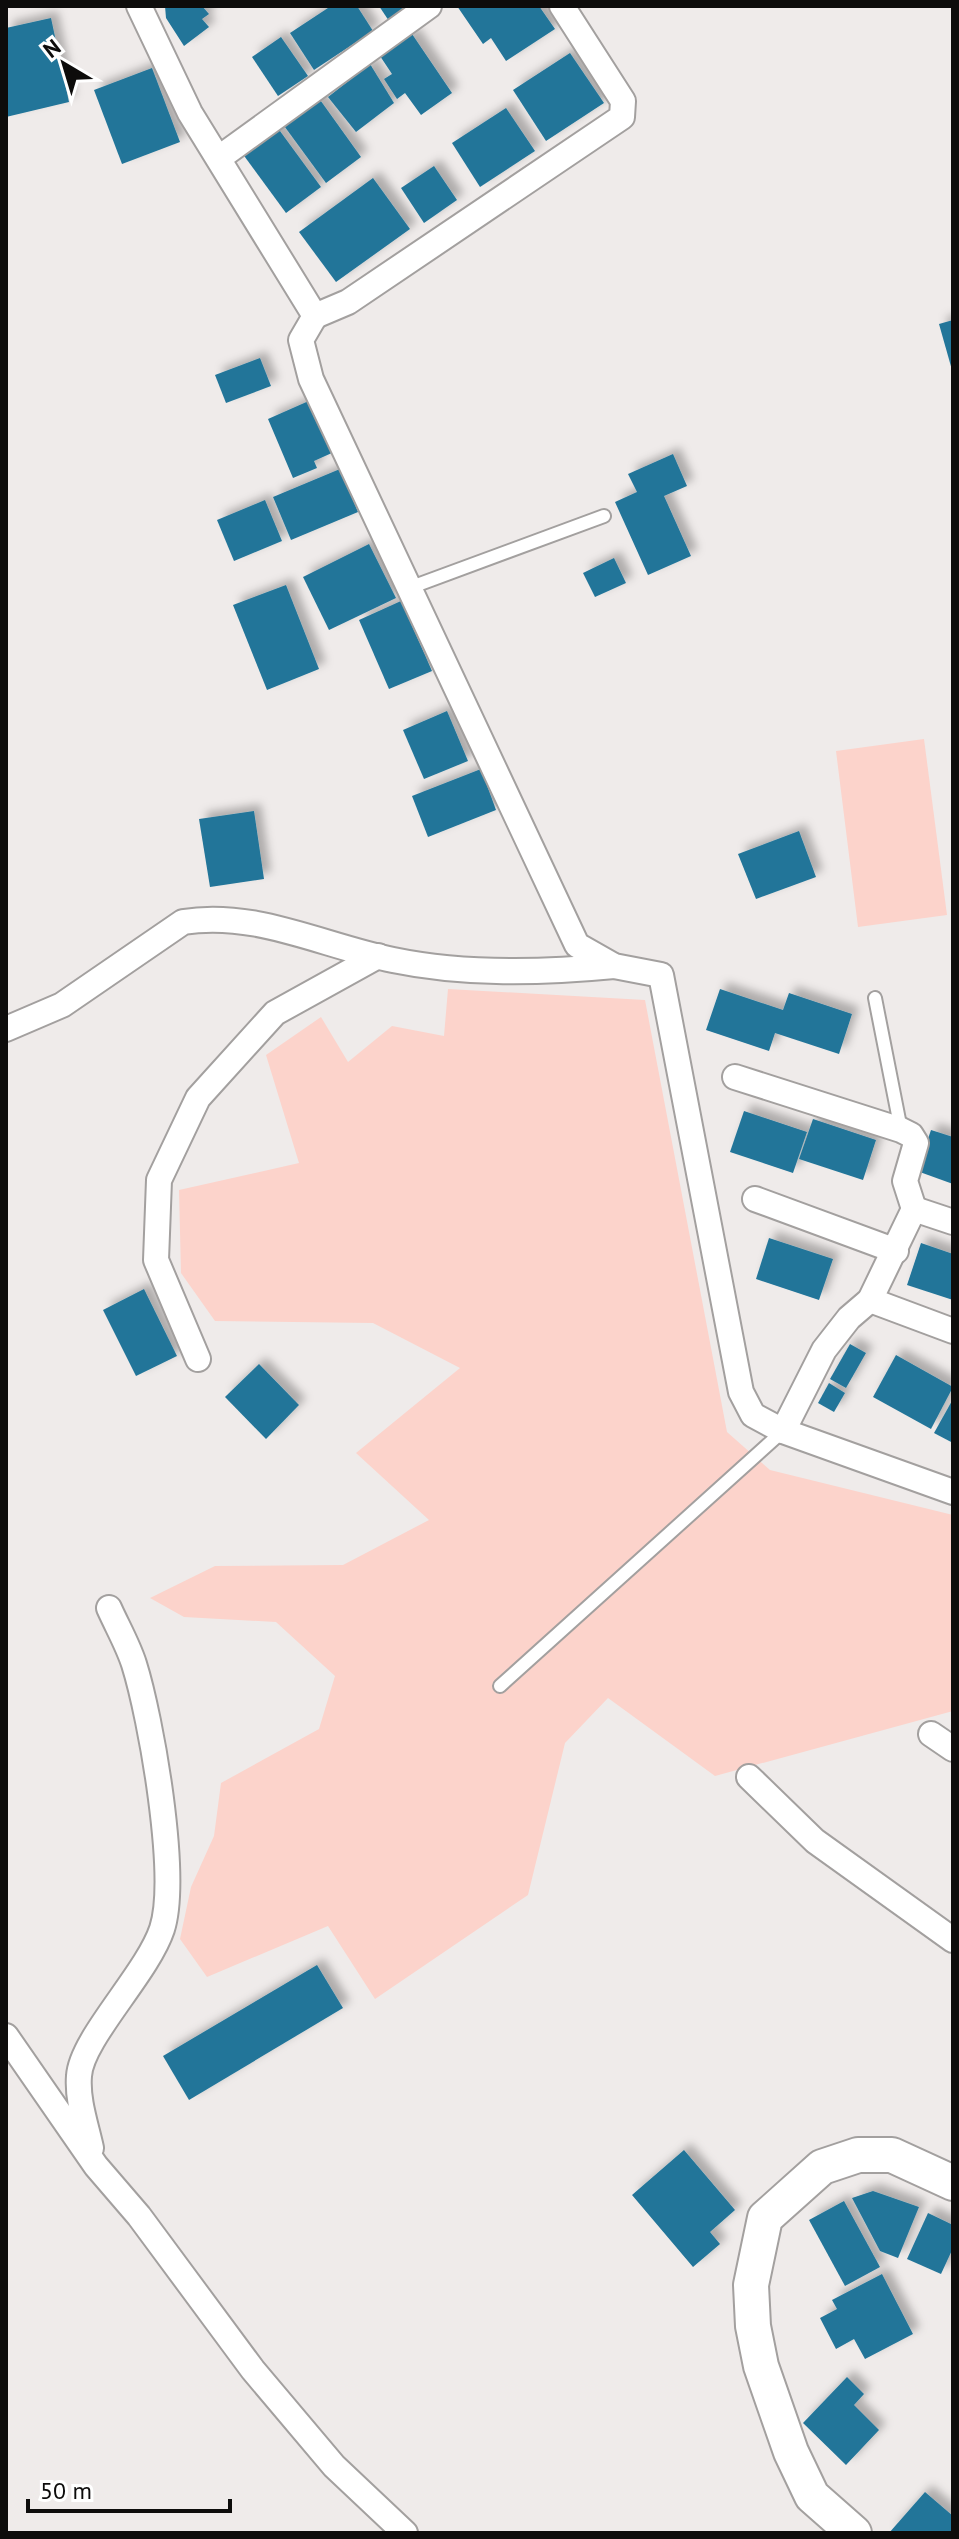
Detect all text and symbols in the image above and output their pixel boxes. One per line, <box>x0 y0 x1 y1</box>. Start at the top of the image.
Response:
north arrow <box>24 24 104 104</box>
text: N <box>37 33 66 64</box>
scale bar <box>28 2463 230 2513</box>
text: 50 m <box>40 2475 92 2506</box>

